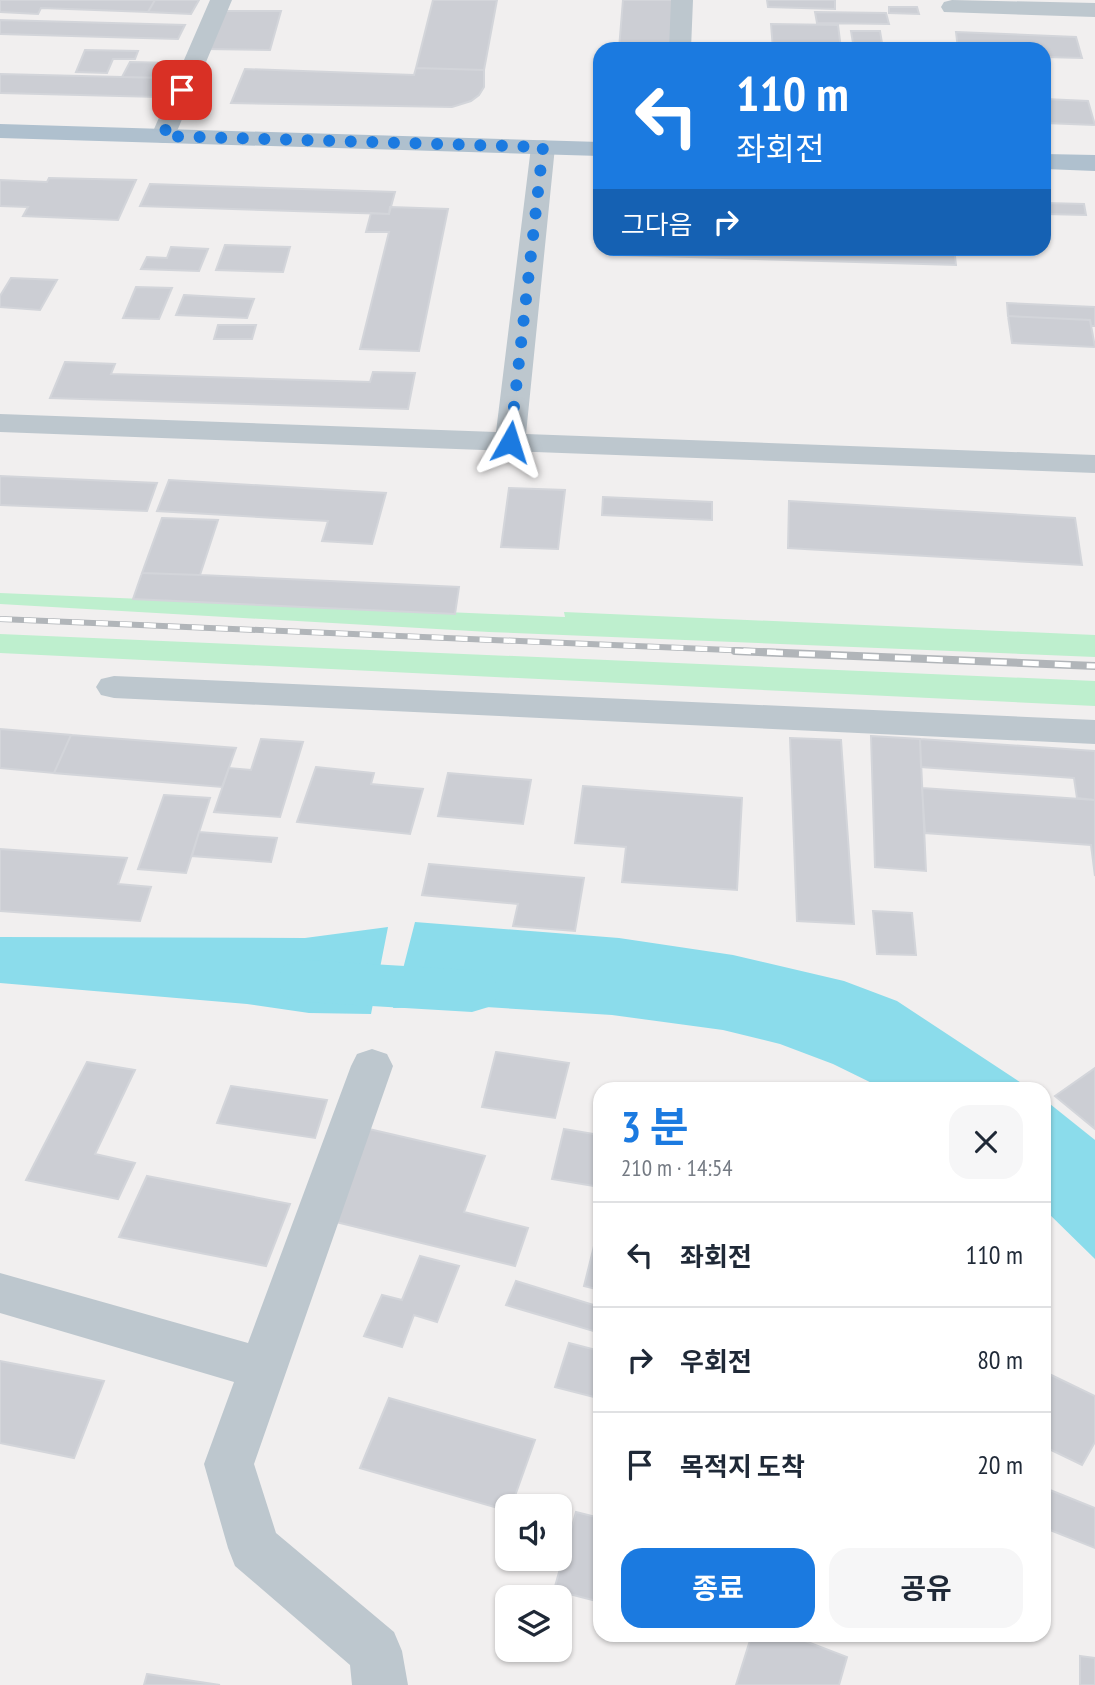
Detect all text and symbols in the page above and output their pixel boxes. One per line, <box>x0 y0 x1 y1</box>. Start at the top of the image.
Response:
pin <box>152 60 212 120</box>
text: 110 m <box>736 61 849 125</box>
icon: left <box>621 70 712 161</box>
icon: arrive <box>163 71 201 109</box>
text: 좌회전 <box>736 127 824 169</box>
icon: right <box>707 203 745 241</box>
text: 그다음 <box>621 208 693 241</box>
position arrow <box>473 405 547 479</box>
text: 3 분 <box>621 1099 688 1154</box>
button: close <box>949 1105 1023 1179</box>
text: 210 m · 14:54 <box>621 1153 733 1182</box>
icon: left <box>621 1236 659 1274</box>
text: 110 m <box>965 1238 1023 1271</box>
text: 좌회전 <box>680 1240 752 1273</box>
icon: right <box>621 1341 659 1379</box>
text: 80 m <box>977 1343 1023 1376</box>
text: 우회전 <box>680 1345 752 1378</box>
icon: arrive <box>621 1446 659 1484</box>
text: 20 m <box>977 1448 1023 1481</box>
text: 목적지 도착 <box>680 1450 805 1483</box>
map controls <box>495 1494 572 1662</box>
button: sound <box>495 1494 572 1571</box>
button: 종료 <box>621 1548 815 1628</box>
button: 공유 <box>829 1548 1023 1628</box>
button: layers <box>495 1585 572 1662</box>

